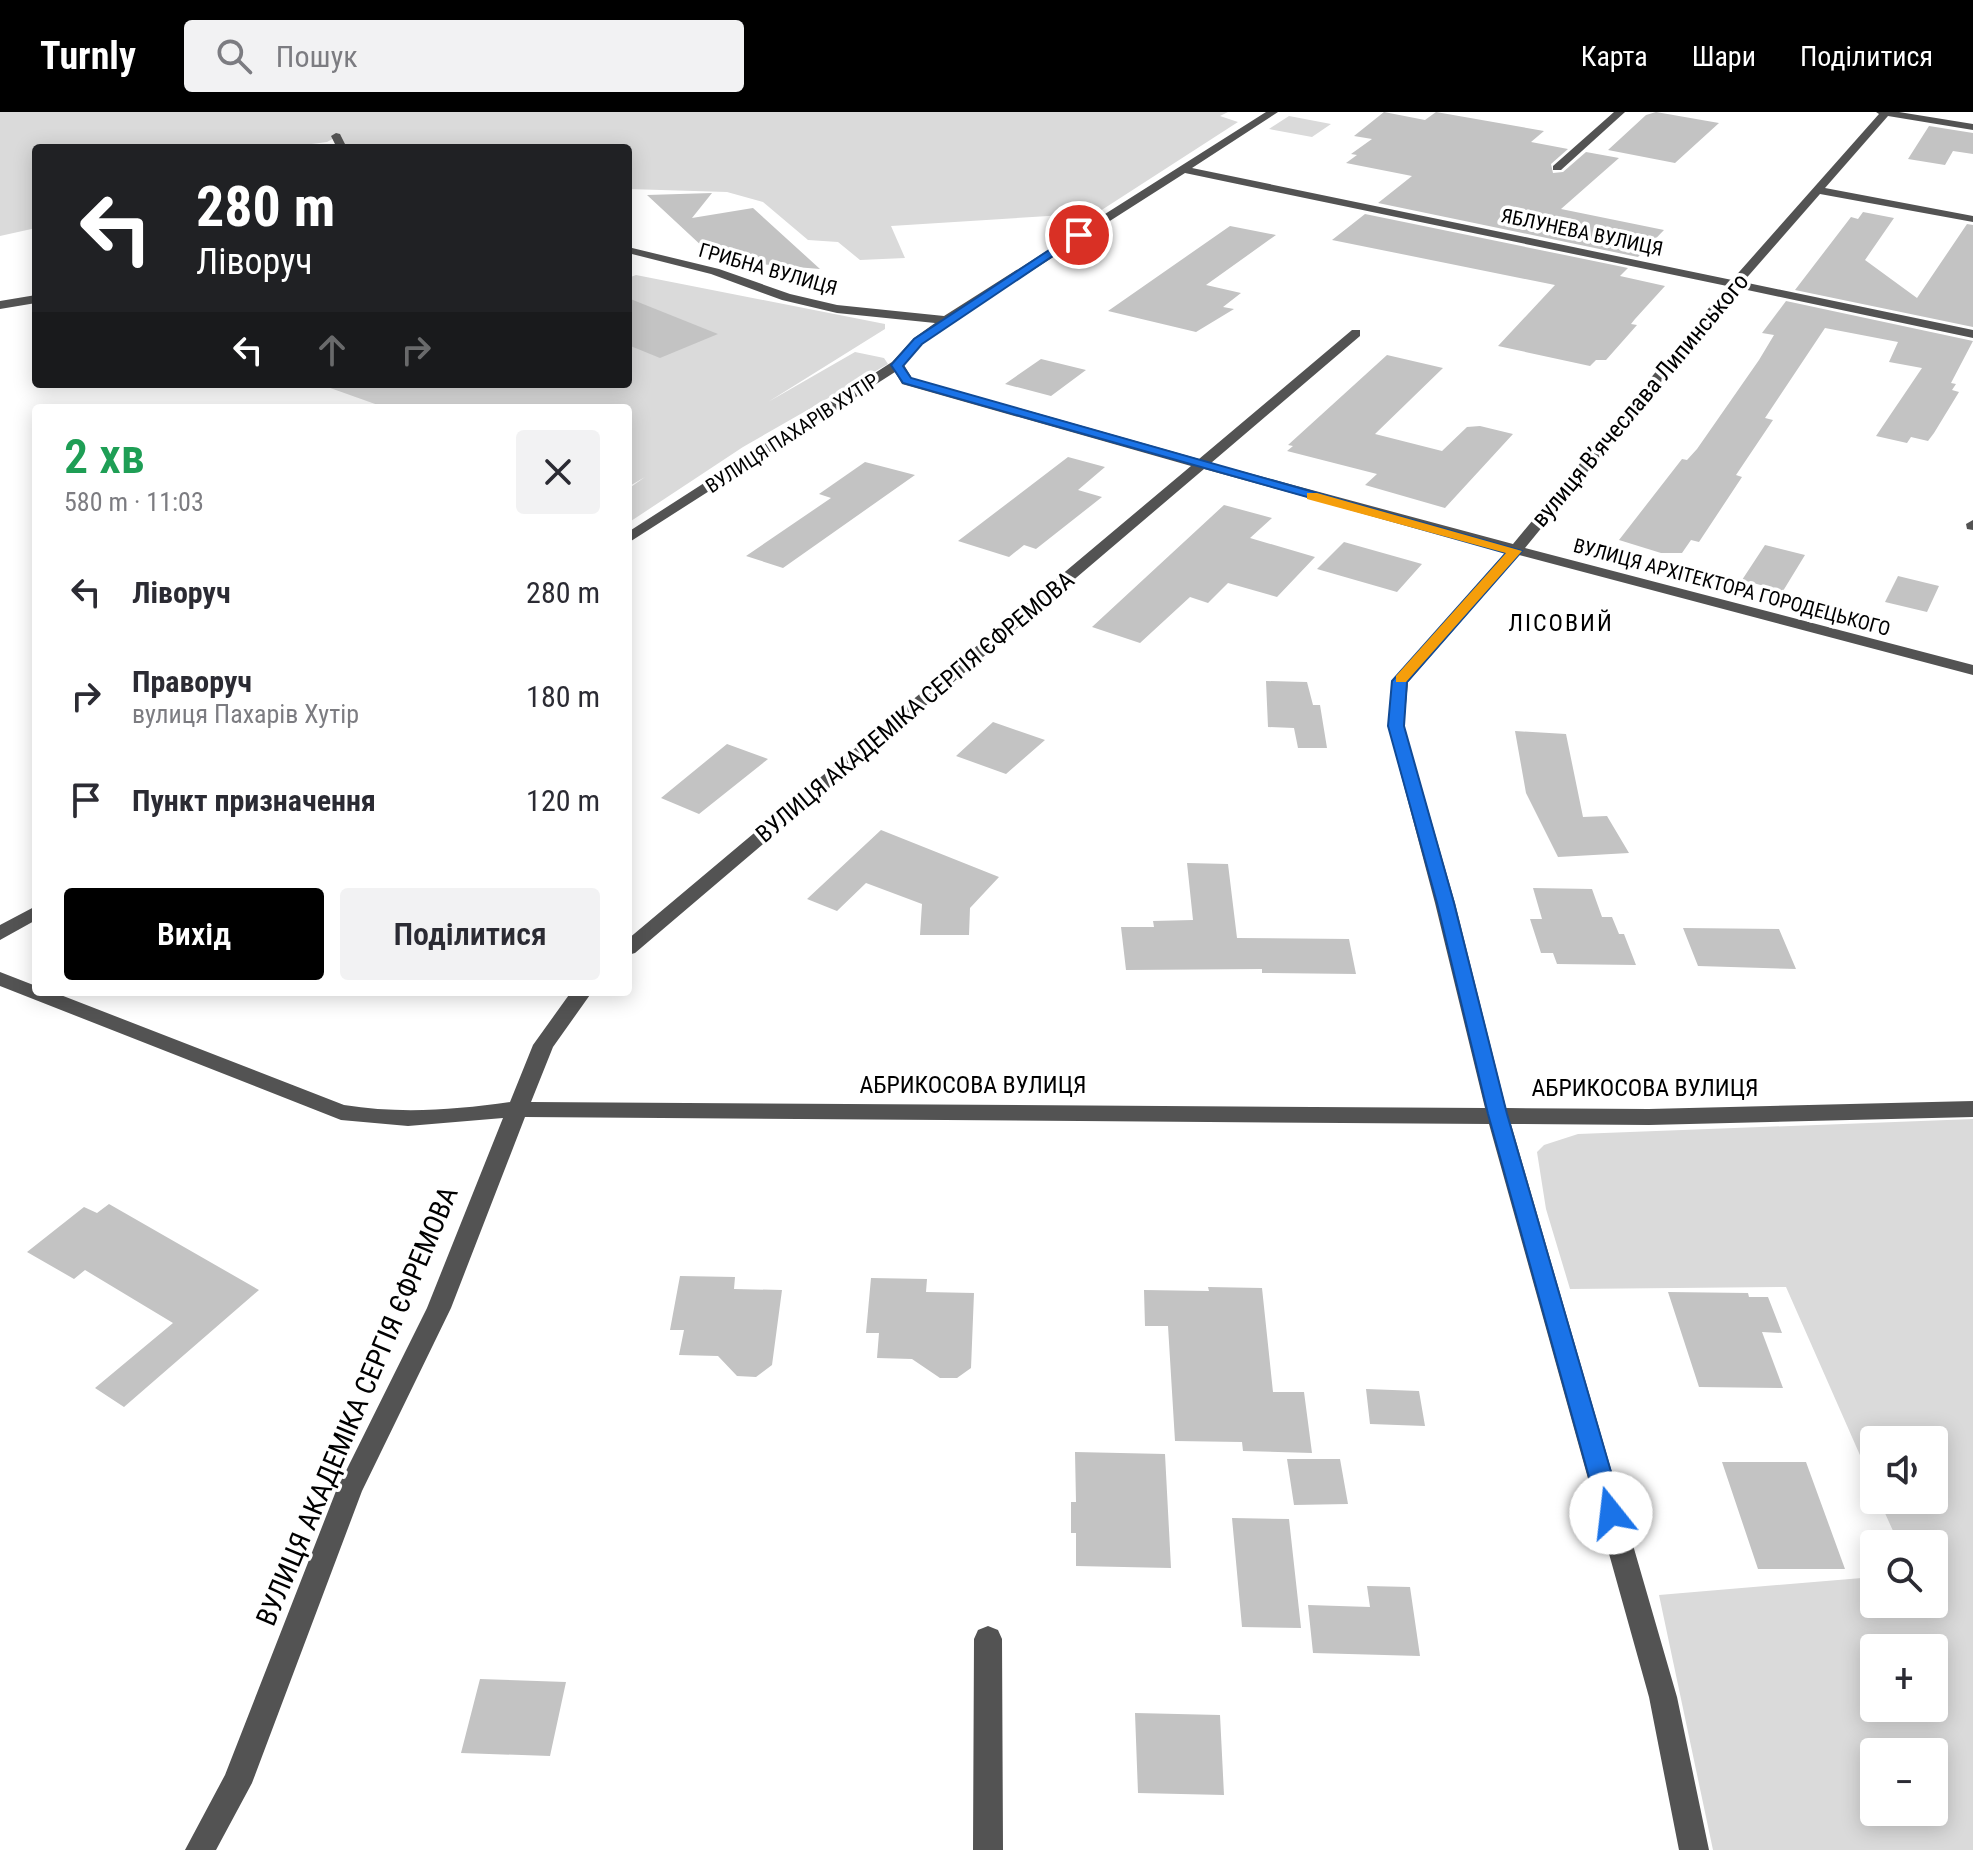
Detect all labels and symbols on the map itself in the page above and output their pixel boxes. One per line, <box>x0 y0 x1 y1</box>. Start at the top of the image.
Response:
pin <box>1045 201 1113 269</box>
street label: ЯБЛУНЕВА ВУЛИЦЯ <box>1499 203 1665 261</box>
street label: ГРИБНА ВУЛИЦЯ <box>696 238 840 300</box>
street label: вулиця Вʼячеслава Липинського <box>1526 268 1754 532</box>
street label: ВУЛИЦЯ ПАХАРІВ ХУТІР <box>701 368 883 498</box>
street label: ВУЛИЦЯ АРХІТЕКТОРА ГОРОДЕЦЬКОГО <box>1571 533 1893 641</box>
street label: ВУЛИЦЯ АКАДЕМІКА СЕРГІЯ ЄФРЕМОВА <box>750 566 1080 848</box>
district label: ЛІСОВИЙ <box>1508 609 1614 637</box>
street label: АБРИКОСОВА ВУЛИЦЯ <box>859 1071 1087 1099</box>
street label: АБРИКОСОВА ВУЛИЦЯ <box>1531 1074 1759 1102</box>
street label: ВУЛИЦЯ АКАДЕМІКА СЕРГІЯ ЄФРЕМОВА <box>249 1181 465 1631</box>
position arrow <box>1569 1471 1653 1555</box>

